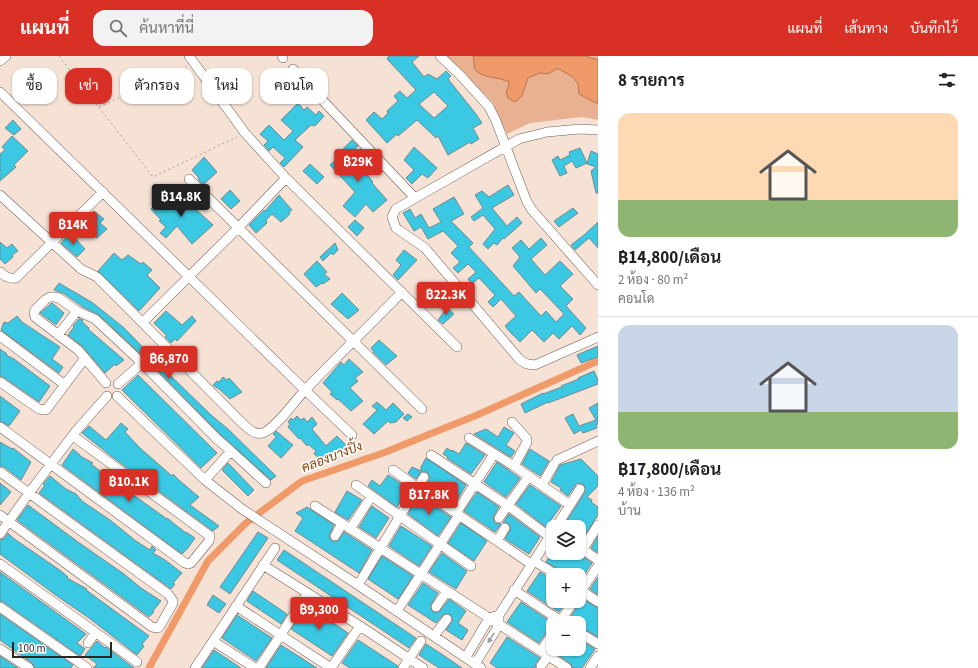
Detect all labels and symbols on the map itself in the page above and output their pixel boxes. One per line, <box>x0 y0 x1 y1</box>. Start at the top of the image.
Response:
pin: ฿29K <box>334 149 382 183</box>
pin: ฿14.8K <box>148 184 214 218</box>
pin: ฿14K <box>49 212 97 246</box>
pin: ฿22.3K <box>413 282 479 316</box>
pin: ฿6,870 <box>136 346 202 380</box>
water label: คลองบางปิ้ง <box>297 433 365 477</box>
pin: ฿10.1K <box>96 469 162 503</box>
pin: ฿17.8K <box>396 482 462 516</box>
pin: ฿9,300 <box>286 597 352 631</box>
one-way arrow <box>487 633 495 643</box>
scale bar <box>12 640 112 659</box>

